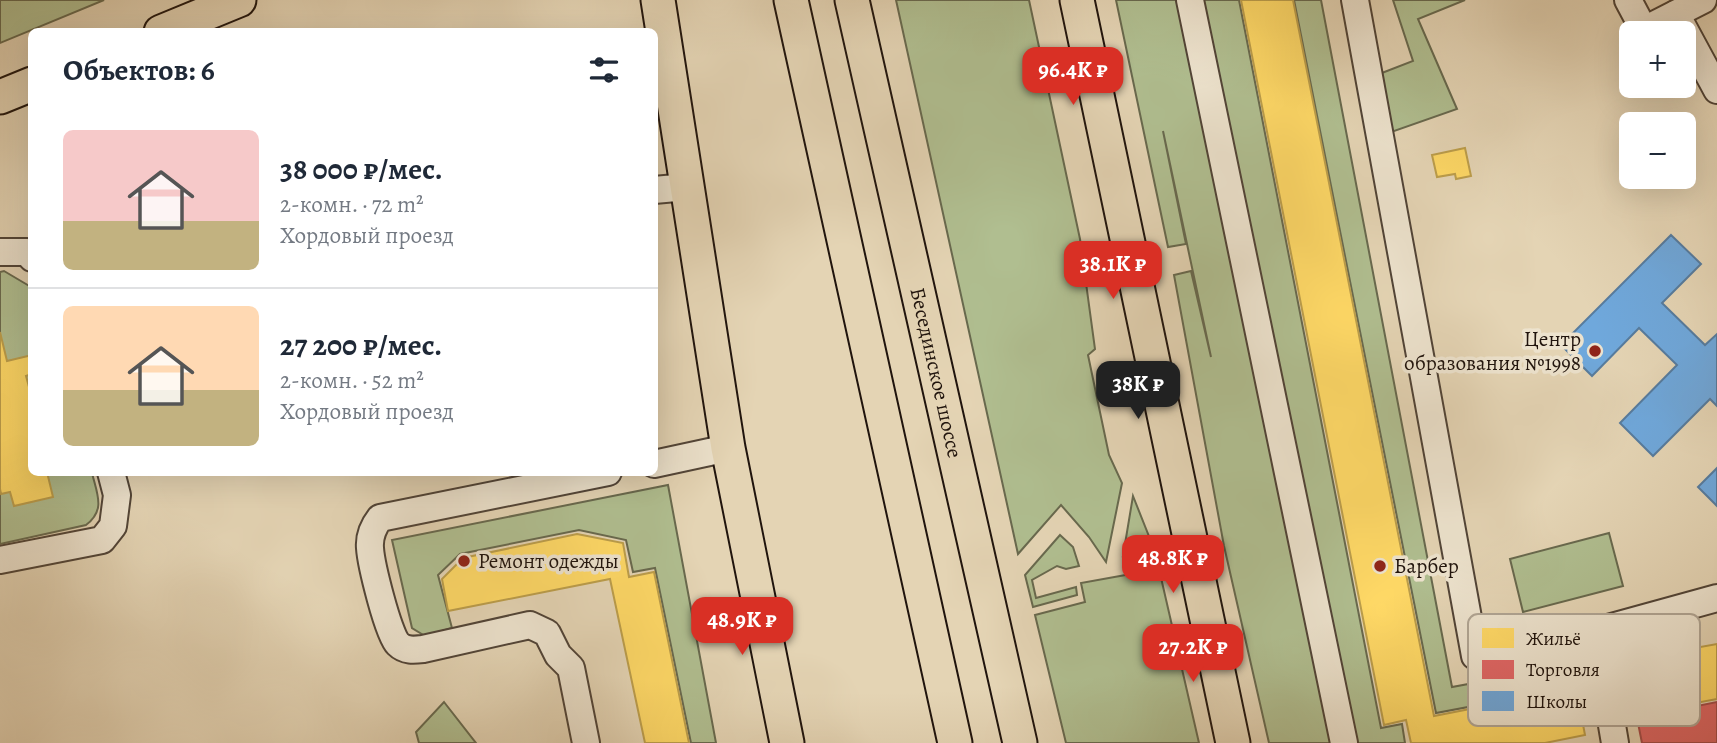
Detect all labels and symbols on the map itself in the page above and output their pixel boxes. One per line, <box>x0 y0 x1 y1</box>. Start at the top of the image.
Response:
pin: 96.4K ₽ <box>1008 48 1138 107</box>
pin: 38.1K ₽ <box>1048 242 1178 301</box>
street label: Бесединское шоссе <box>903 285 969 461</box>
place label: Центр образования №1998 <box>1404 325 1581 377</box>
marker: Центр образования №1998 <box>1587 343 1603 359</box>
pin: 38K ₽ <box>1089 362 1187 421</box>
pin: 48.8K ₽ <box>1108 536 1238 595</box>
place label: Ремонт одежды <box>478 547 619 575</box>
place label: Барбер <box>1394 552 1459 580</box>
marker: Ремонт одежды <box>456 553 472 569</box>
marker: Барбер <box>1372 558 1388 574</box>
pin: 48.9K ₽ <box>677 598 807 657</box>
legend <box>1468 614 1700 726</box>
pin: 27.2K ₽ <box>1128 624 1258 684</box>
text: Жильё <box>1526 626 1581 652</box>
text: Торговля <box>1526 657 1600 683</box>
text: Школы <box>1526 689 1587 715</box>

